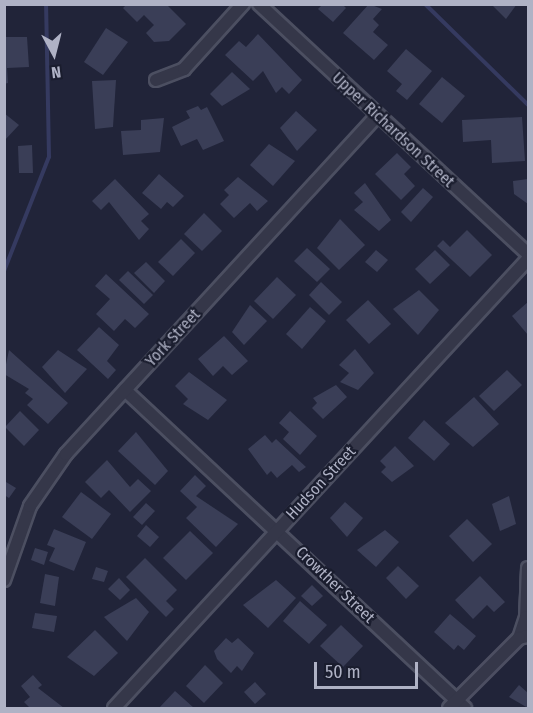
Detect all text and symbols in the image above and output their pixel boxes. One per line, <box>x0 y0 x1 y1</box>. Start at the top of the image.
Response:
north arrow <box>24 24 84 84</box>
text: N <box>50 62 62 82</box>
street label: Upper Richardson Street <box>328 68 458 192</box>
street label: York Street <box>142 305 204 371</box>
street label: Hudson Street <box>282 442 360 524</box>
street label: Crowther Street <box>292 543 378 627</box>
scale bar <box>317 650 420 688</box>
text: 50 m <box>325 661 361 683</box>

